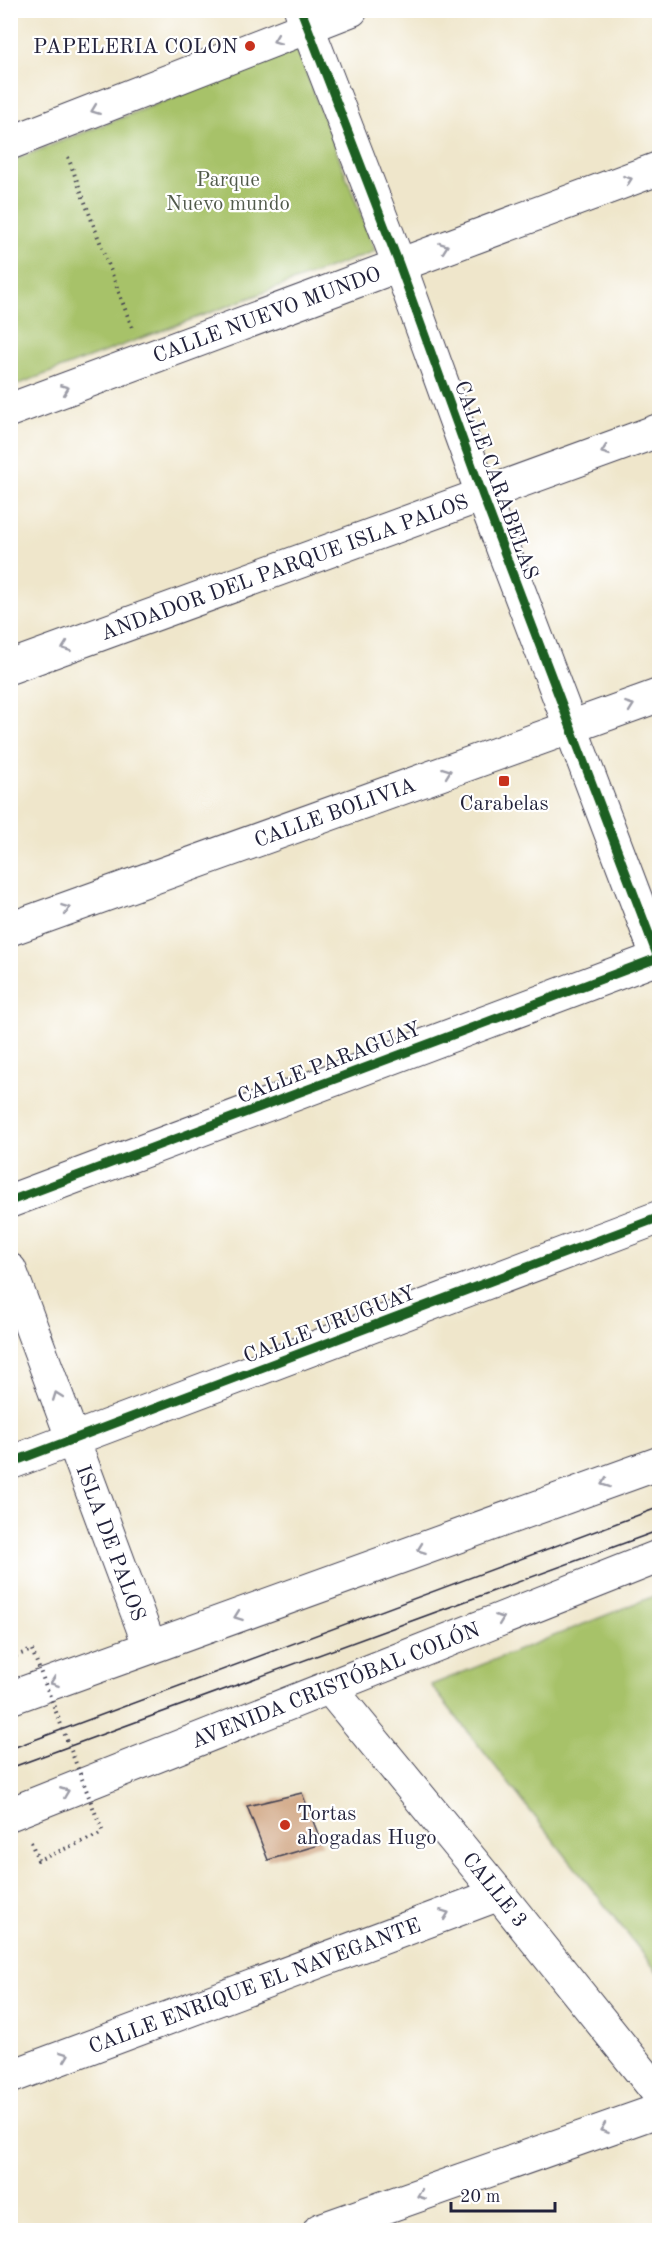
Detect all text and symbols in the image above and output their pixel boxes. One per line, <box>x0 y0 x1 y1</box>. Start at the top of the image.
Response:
one-way arrow <box>272 33 283 45</box>
place label: PAPELERIA COLON <box>33 37 238 58</box>
marker: PAPELERIA COLON <box>243 39 257 53</box>
one-way arrow <box>90 103 101 115</box>
park label: Parque Nuevo mundo <box>166 170 290 215</box>
one-way arrow <box>621 175 632 187</box>
one-way arrow <box>439 242 449 255</box>
street label: CALLE NUEVO MUNDO <box>151 264 384 368</box>
street label: CALLE CARABELAS <box>450 378 541 583</box>
one-way arrow <box>59 384 70 397</box>
one-way arrow <box>600 444 611 456</box>
street label: ANDADOR DEL PARQUE ISLA PALOS <box>98 492 471 645</box>
one-way arrow <box>61 640 72 652</box>
one-way arrow <box>624 700 635 713</box>
one-way arrow <box>441 767 452 780</box>
marker: Carabelas <box>497 774 511 788</box>
street label: CALLE BOLIVIA <box>252 775 418 852</box>
place label: Carabelas <box>460 794 549 815</box>
one-way arrow <box>60 904 70 917</box>
street label: CALLE PARAGUAY <box>235 1019 424 1108</box>
street label: CALLE URUGUAY <box>241 1283 418 1368</box>
one-way arrow <box>52 1391 64 1402</box>
street label: ISLA DE PALOS <box>71 1462 148 1624</box>
one-way arrow <box>600 1475 610 1488</box>
one-way arrow <box>416 1542 427 1555</box>
one-way arrow <box>233 1608 244 1621</box>
one-way arrow <box>494 1614 505 1626</box>
street label: AVENIDA CRISTÓBAL COLÓN <box>189 1620 483 1753</box>
one-way arrow <box>50 1675 61 1687</box>
one-way arrow <box>59 1787 70 1799</box>
place label: Tortas ahogadas Hugo <box>297 1804 437 1849</box>
marker: Tortas ahogadas Hugo <box>278 1818 292 1832</box>
street label: CALLE 3 <box>458 1849 530 1932</box>
one-way arrow <box>438 1909 449 1921</box>
street label: CALLE ENRIQUE EL NAVEGANTE <box>86 1915 424 2059</box>
one-way arrow <box>59 2051 70 2063</box>
one-way arrow <box>599 2122 610 2135</box>
scale bar <box>451 2175 554 2213</box>
one-way arrow <box>416 2187 427 2200</box>
text: 20 m <box>460 2188 500 2206</box>

